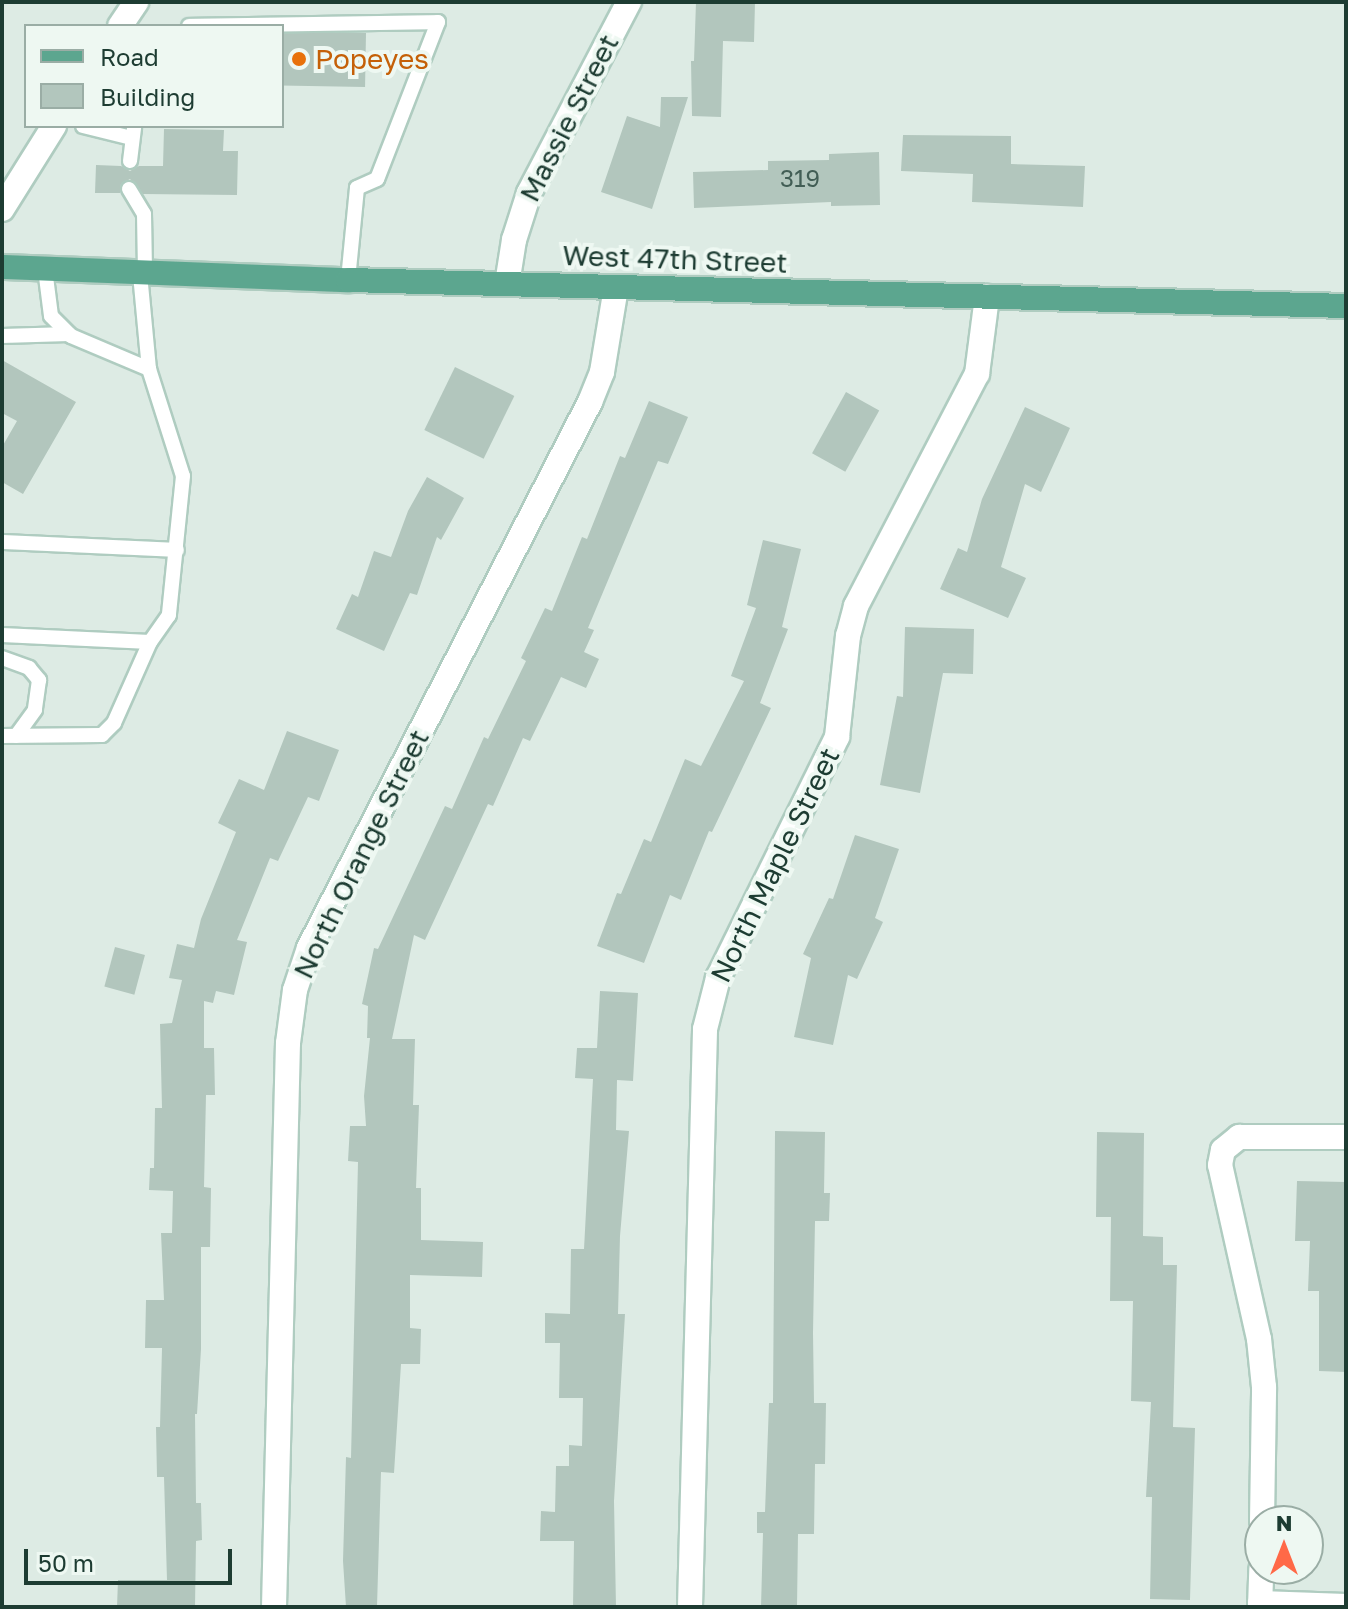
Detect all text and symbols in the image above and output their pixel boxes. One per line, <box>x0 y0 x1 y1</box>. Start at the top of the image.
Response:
legend <box>24 24 284 128</box>
street label: Massie Street <box>512 29 626 207</box>
text: Road <box>100 42 159 71</box>
place label: Popeyes <box>315 42 429 76</box>
marker: Popeyes <box>290 50 308 68</box>
text: Building <box>100 82 195 111</box>
house number: 319 <box>780 164 820 192</box>
street label: West 47th Street <box>562 238 788 280</box>
street label: North Orange Street <box>286 724 436 984</box>
street label: North Maple Street <box>704 742 846 988</box>
north arrow <box>1244 1505 1324 1585</box>
text: N <box>1276 1509 1292 1536</box>
scale bar <box>28 1533 236 1583</box>
text: 50 m <box>38 1548 94 1577</box>

